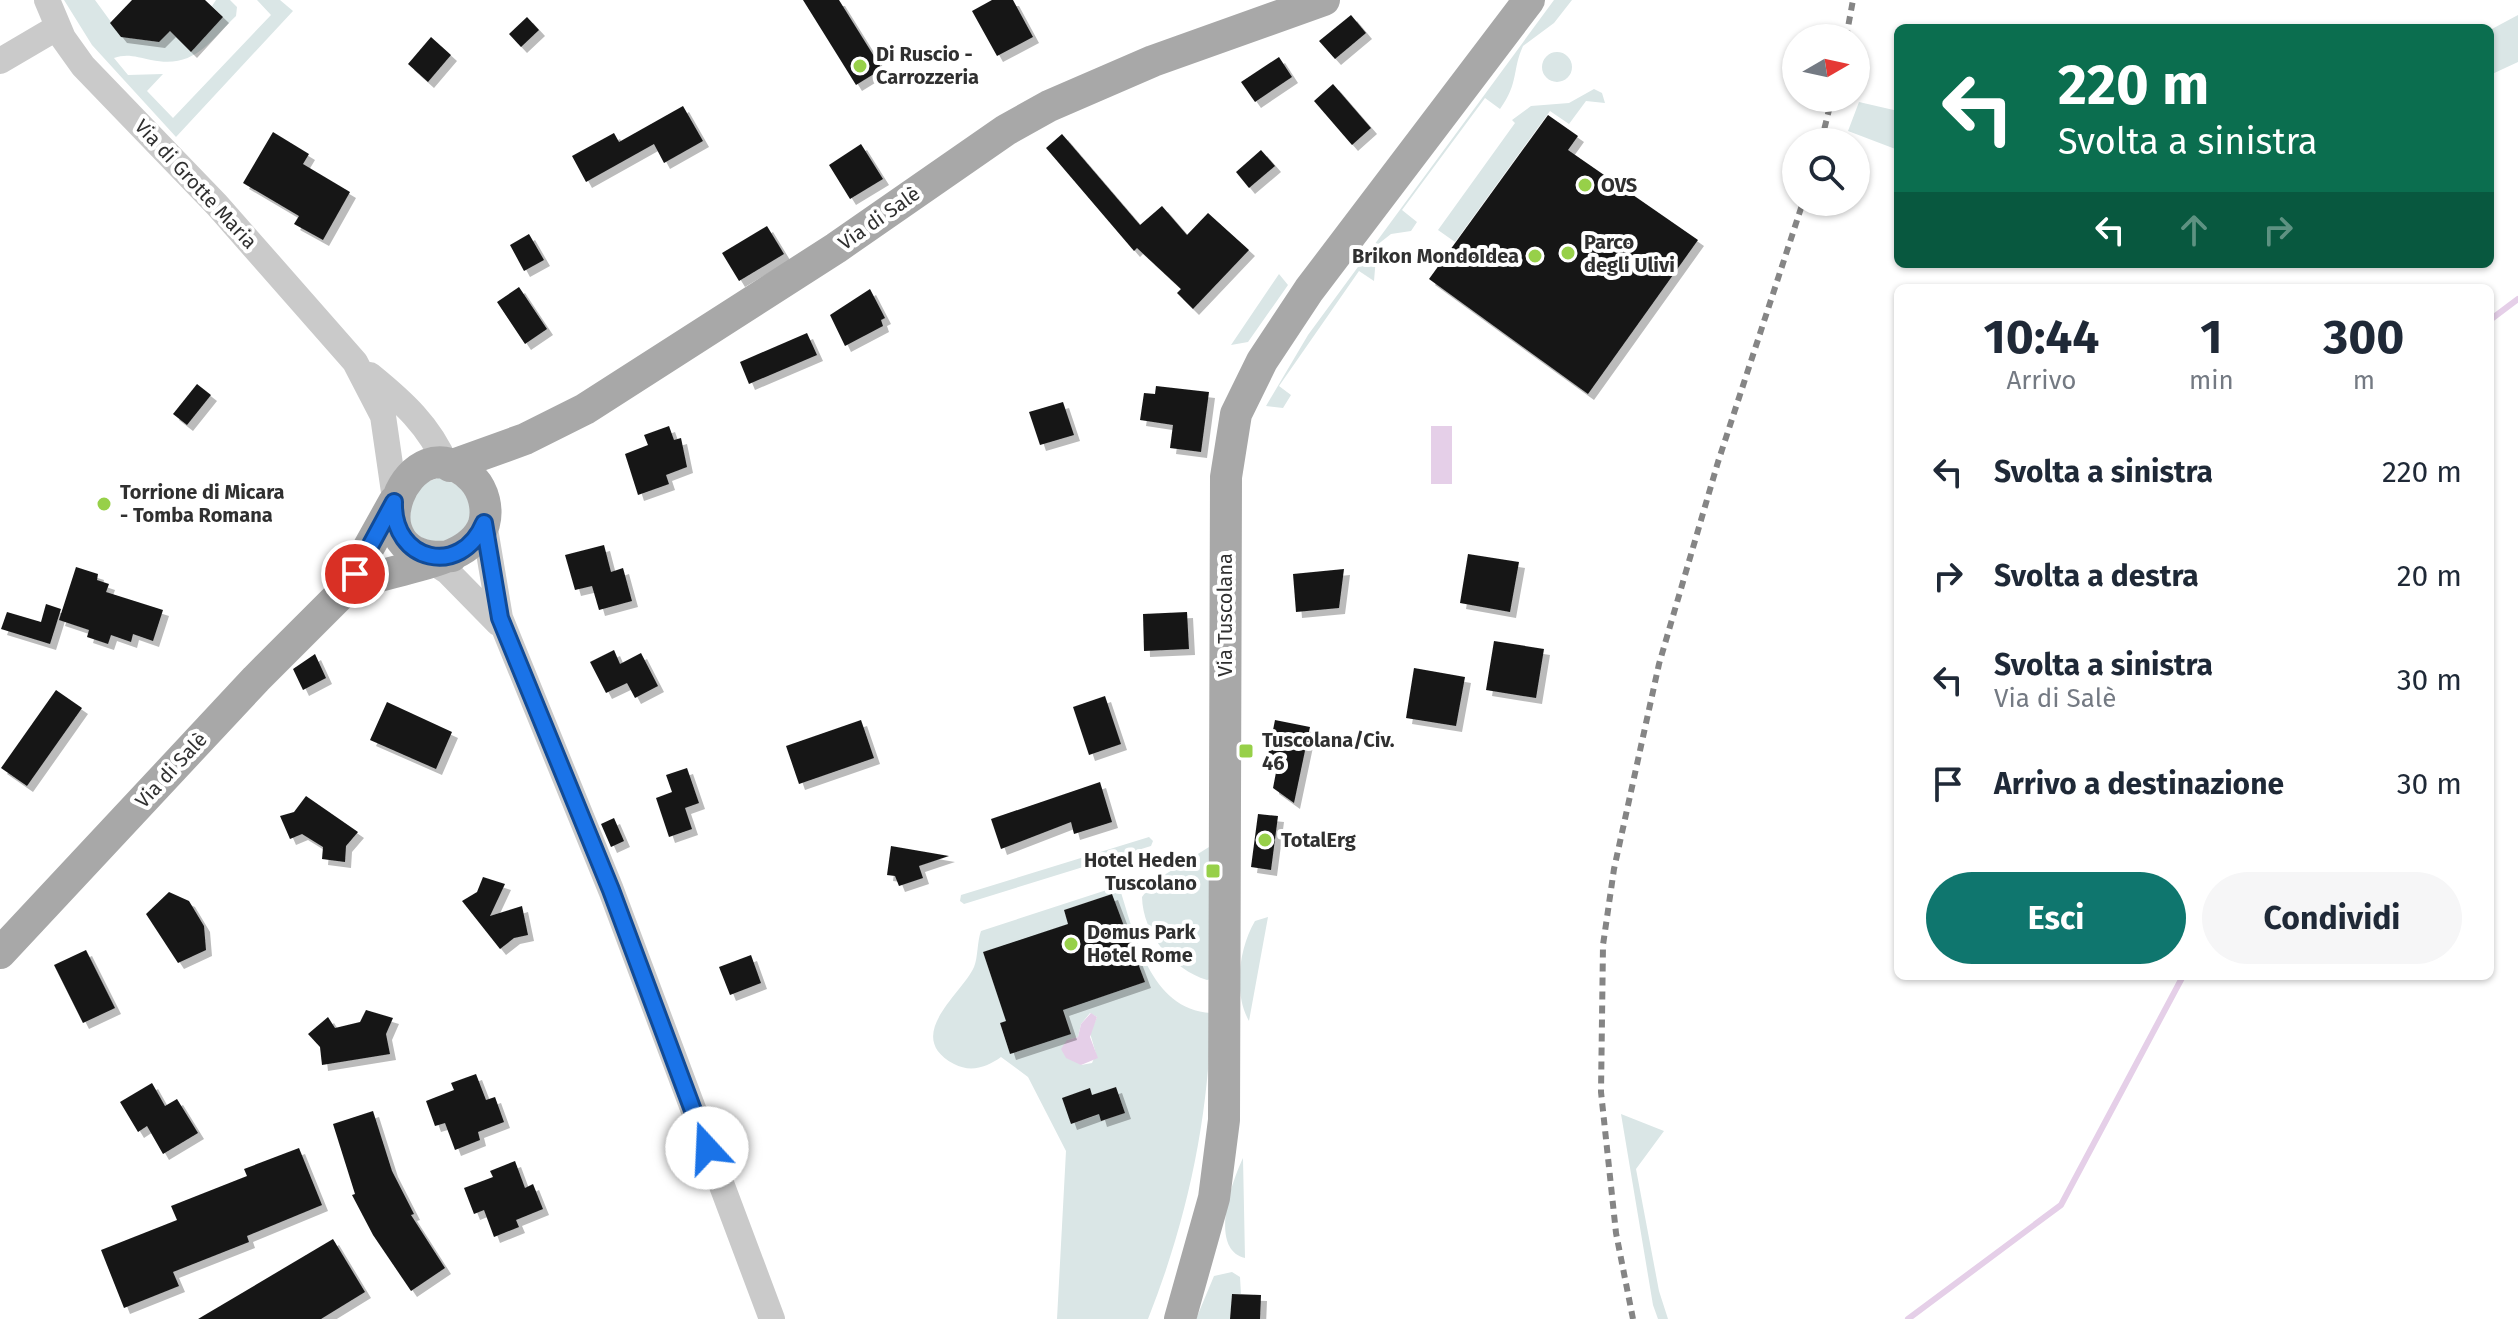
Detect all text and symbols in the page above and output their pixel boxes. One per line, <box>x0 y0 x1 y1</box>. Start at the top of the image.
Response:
north arrow <box>1782 24 1870 112</box>
map controls <box>1782 24 1870 216</box>
place label: Di Ruscio - Carrozzeria <box>876 42 979 89</box>
text: 220 m <box>2058 52 2209 119</box>
icon: left <box>1926 56 2030 160</box>
marker: Di Ruscio - Carrozzeria <box>851 57 869 75</box>
street label: Via di Grotte Maria <box>130 114 262 254</box>
text: Svolta a sinistra <box>2058 120 2318 164</box>
button: search <box>1782 128 1870 216</box>
place label: OVS <box>1601 173 1637 197</box>
marker: OVS <box>1576 176 1594 194</box>
street label: Via di Salè <box>834 181 924 255</box>
icon: left <box>2088 208 2132 252</box>
icon: ahead <box>2172 208 2216 252</box>
icon: right <box>2256 208 2300 252</box>
place label: Parco degli Ulivi <box>1584 230 1675 277</box>
place label: Brikon MondoIdea <box>1352 244 1519 268</box>
marker: Parco degli Ulivi <box>1559 244 1577 262</box>
marker: Brikon MondoIdea <box>1526 247 1544 265</box>
text: 10:44 <box>1984 308 2099 366</box>
text: 1 <box>2200 308 2223 366</box>
text: 300 <box>2323 308 2404 366</box>
text: Arrivo <box>2006 365 2077 396</box>
text: min <box>2189 365 2234 396</box>
text: m <box>2353 365 2375 396</box>
icon: left <box>1926 450 1970 494</box>
text: Svolta a sinistra <box>1994 454 2213 490</box>
text: 220 m <box>2382 454 2462 490</box>
place label: Torrione di Micara - Tomba Romana <box>120 480 284 527</box>
marker: Torrione di Micara - Tomba Romana <box>95 495 113 513</box>
pin <box>321 540 389 608</box>
icon: arrive <box>333 552 377 596</box>
street label: Via Tuscolana <box>1213 553 1237 677</box>
icon: right <box>1926 554 1970 598</box>
text: Svolta a destra <box>1994 558 2199 594</box>
text: 20 m <box>2397 558 2462 594</box>
text: Svolta a sinistra <box>1994 647 2213 683</box>
icon: left <box>1926 658 1970 702</box>
text: 30 m <box>2397 662 2462 698</box>
text: Via di Salè <box>1994 683 2116 714</box>
street label: Via di Salè <box>130 727 212 813</box>
place label: Tuscolana/Civ. 46 <box>1262 728 1395 775</box>
marker: Tuscolana/Civ. 46 <box>1237 742 1255 760</box>
icon: arrive <box>1926 762 1970 806</box>
text: Arrivo a destinazione <box>1994 766 2284 802</box>
text: 30 m <box>2397 766 2462 802</box>
place label: TotalErg <box>1281 828 1357 852</box>
marker: TotalErg <box>1256 831 1274 849</box>
place label: Hotel Heden Tuscolano <box>1084 848 1197 895</box>
marker: Hotel Heden Tuscolano <box>1204 862 1222 880</box>
button: Esci <box>1926 872 2186 964</box>
button: Condividi <box>2202 872 2462 964</box>
place label: Domus Park Hotel Rome <box>1087 920 1196 967</box>
marker: Domus Park Hotel Rome <box>1062 935 1080 953</box>
position arrow <box>665 1106 749 1190</box>

